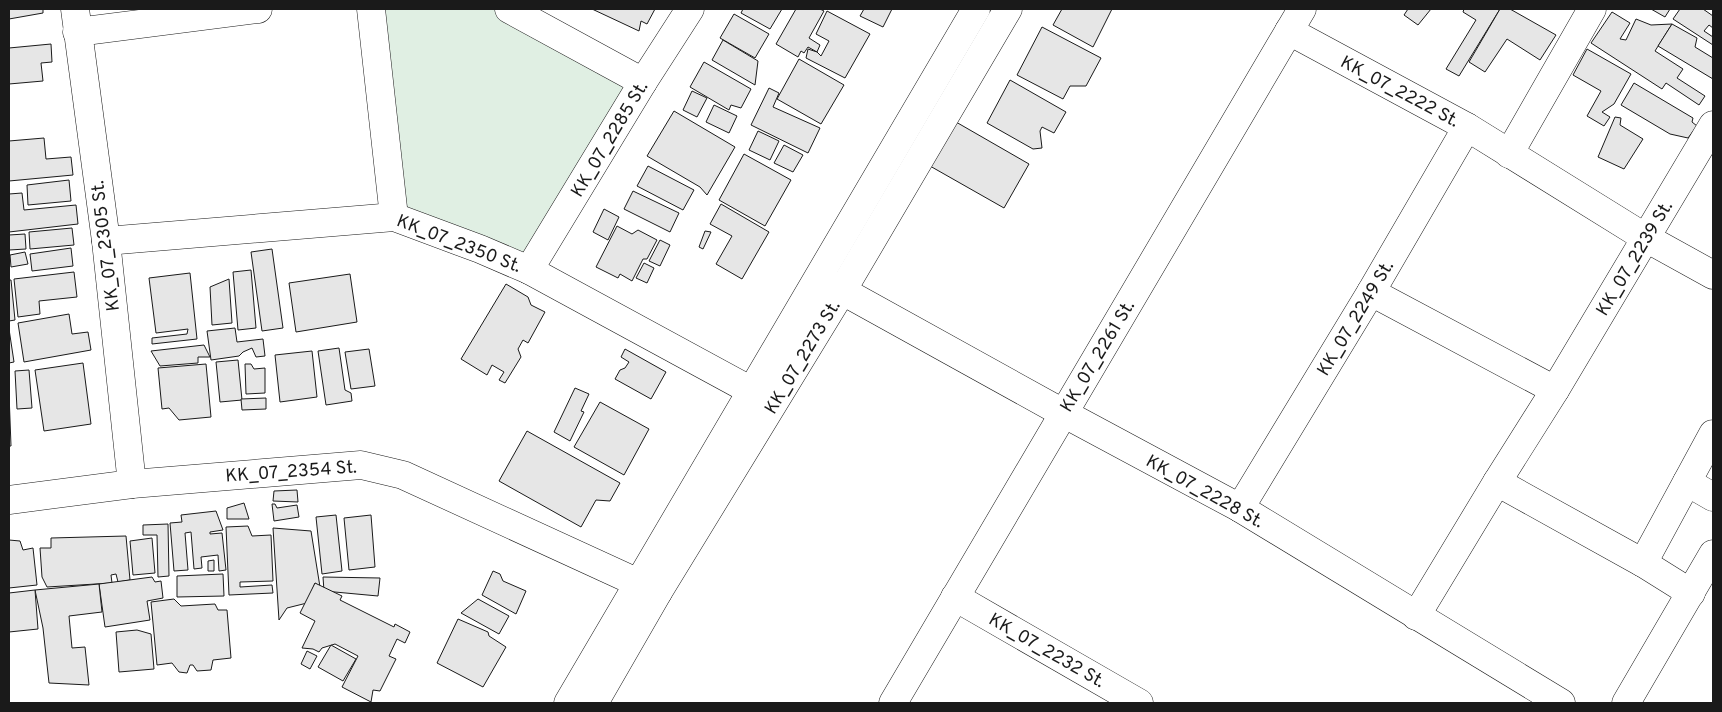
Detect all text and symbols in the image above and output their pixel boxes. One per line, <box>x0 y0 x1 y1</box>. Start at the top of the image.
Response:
street label: KK_07_2222 St. <box>1336 51 1463 133</box>
street label: KK_07_2285 St. <box>567 78 654 202</box>
street label: KK_07_2305 St. <box>87 179 126 312</box>
street label: KK_07_2239 St. <box>1592 197 1679 321</box>
street label: KK_07_2350 St. <box>393 210 524 279</box>
street label: KK_07_2249 St. <box>1313 257 1400 381</box>
street label: KK_07_2273 St. <box>760 297 846 419</box>
street label: KK_07_2261 St. <box>1056 297 1141 417</box>
street label: KK_07_2228 St. <box>1141 450 1267 534</box>
street label: KK_07_2354 St. <box>225 456 358 489</box>
street label: KK_07_2232 St. <box>984 609 1109 694</box>

